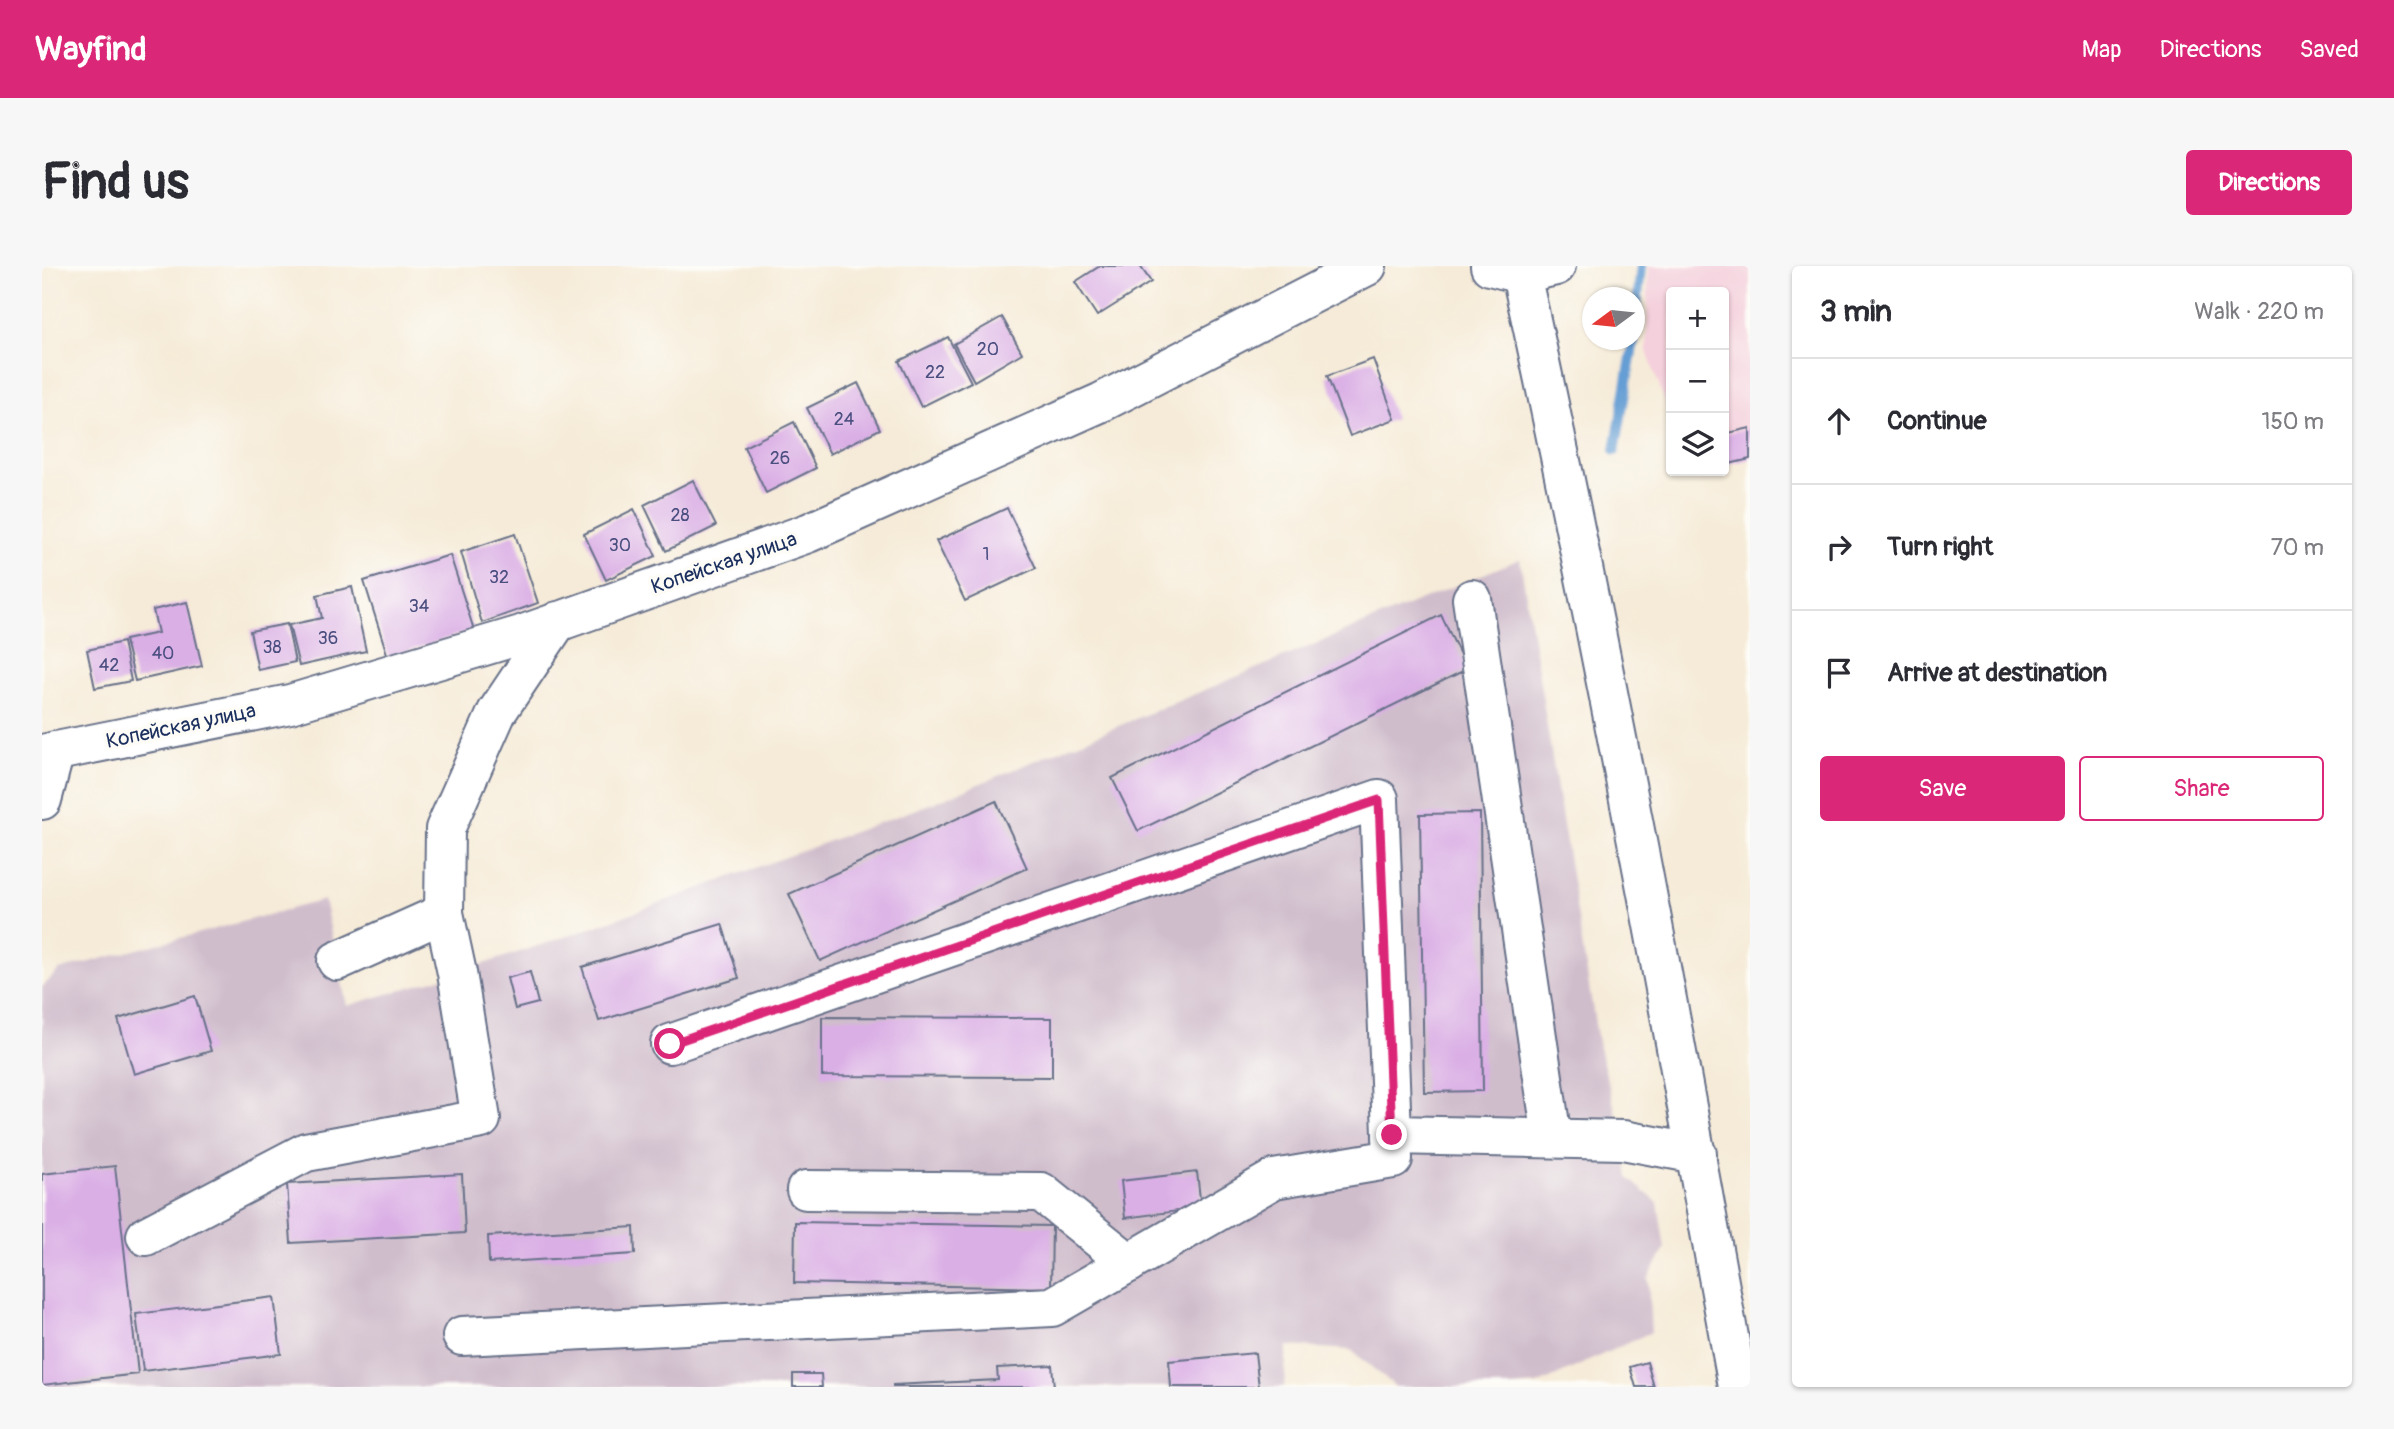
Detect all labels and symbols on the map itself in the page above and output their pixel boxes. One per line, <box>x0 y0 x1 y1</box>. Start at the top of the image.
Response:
north arrow <box>1582 287 1645 350</box>
house number: 20 <box>977 338 999 361</box>
house number: 22 <box>925 361 945 384</box>
house number: 24 <box>834 408 855 431</box>
house number: 26 <box>770 447 790 470</box>
house number: 28 <box>670 504 690 527</box>
street label: Копейская улица <box>648 525 800 601</box>
house number: 30 <box>609 534 631 557</box>
house number: 1 <box>982 543 990 566</box>
house number: 32 <box>489 566 509 589</box>
house number: 34 <box>409 595 430 618</box>
house number: 36 <box>318 627 338 650</box>
house number: 38 <box>262 636 282 659</box>
house number: 40 <box>152 642 174 665</box>
house number: 42 <box>99 654 119 677</box>
street label: Копейская улица <box>104 697 258 755</box>
route start <box>654 1028 685 1059</box>
route end <box>1376 1119 1407 1150</box>

